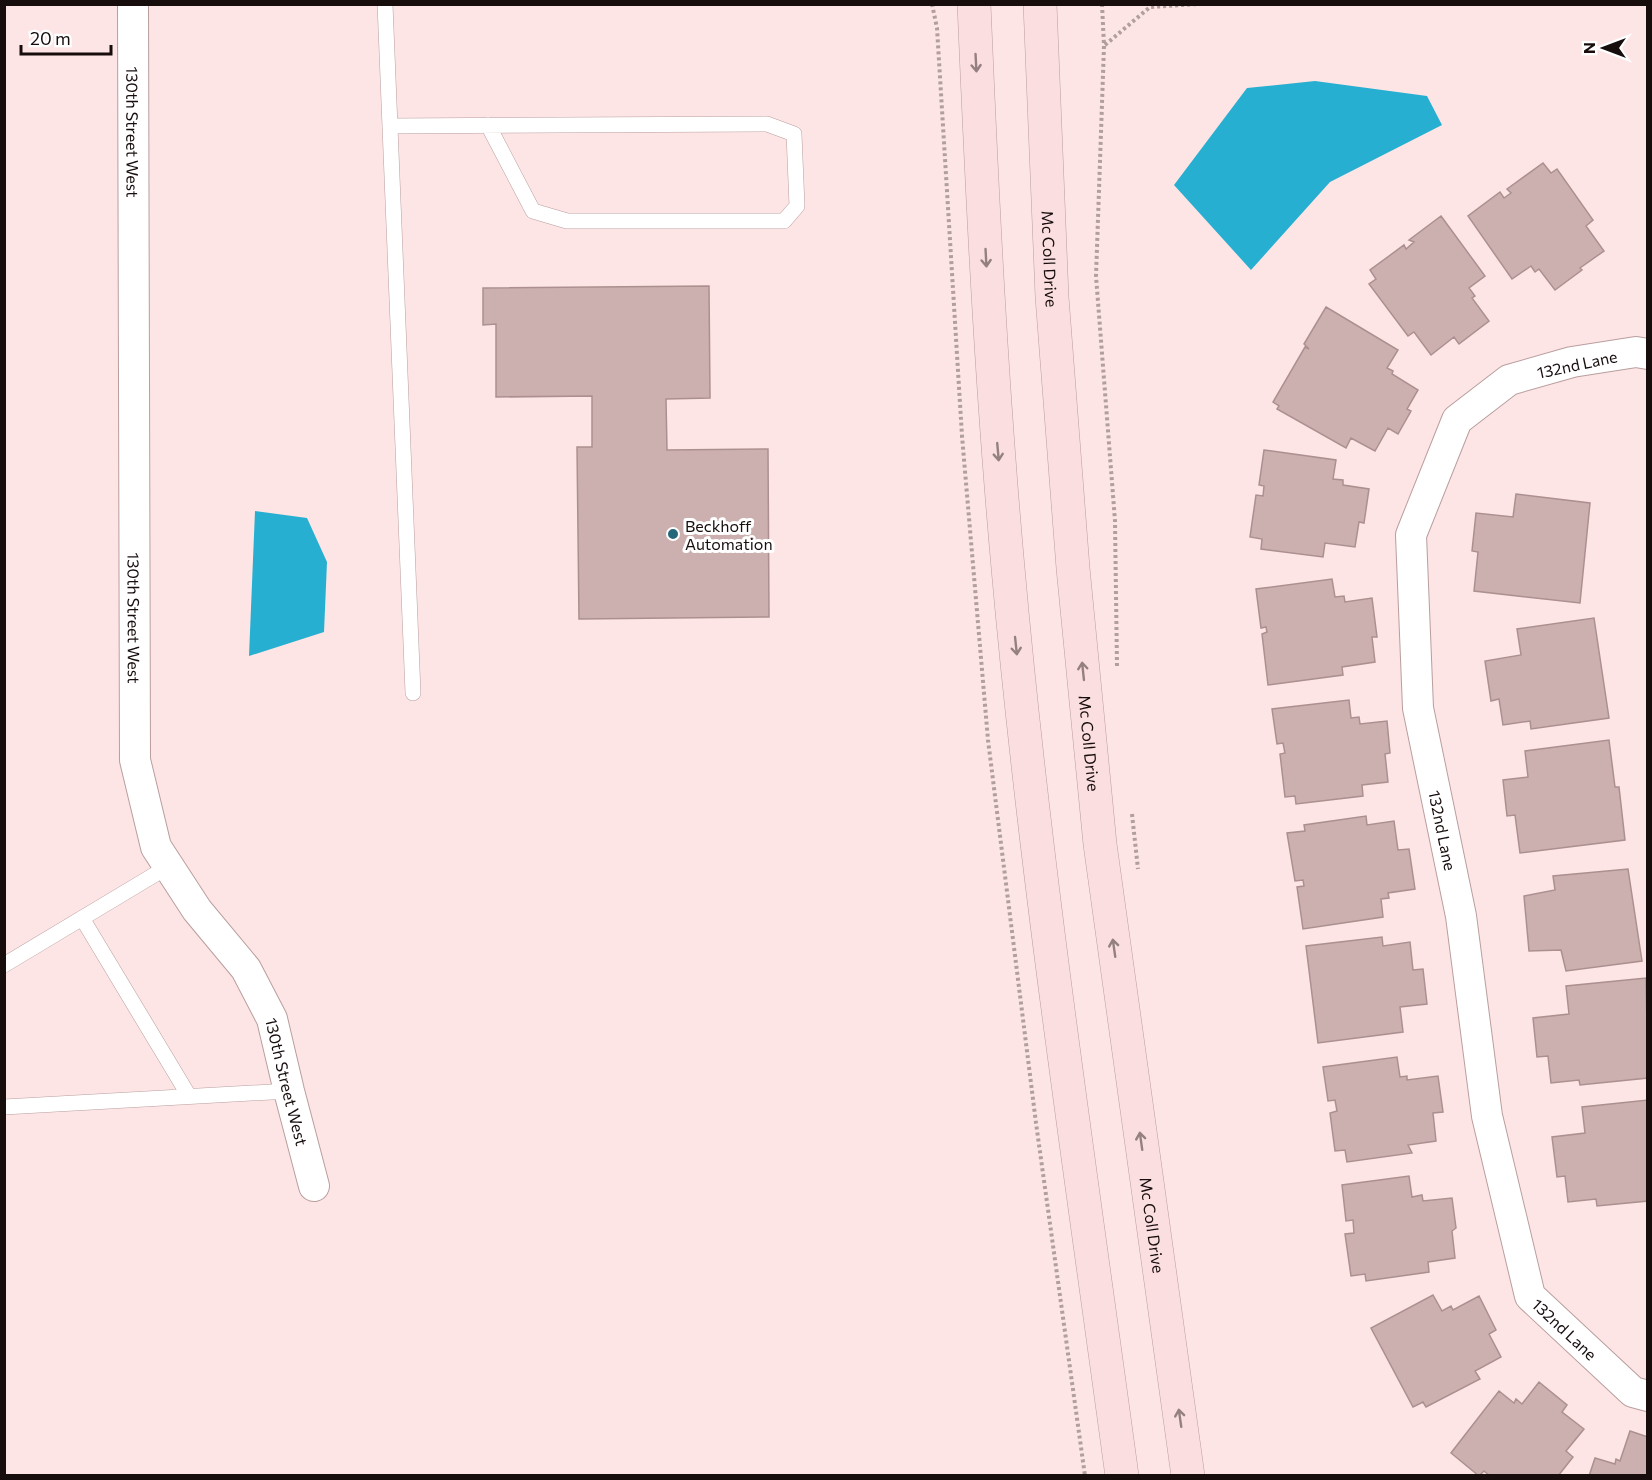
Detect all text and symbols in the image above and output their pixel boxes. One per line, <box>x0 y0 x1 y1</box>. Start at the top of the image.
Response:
scale bar <box>21 18 111 56</box>
north arrow <box>1574 18 1634 78</box>
text: 20 m <box>30 27 71 49</box>
text: N <box>1579 42 1598 54</box>
one-way arrow <box>971 52 982 72</box>
street label: 130th Street West <box>124 66 143 198</box>
street label: Mc Coll Drive <box>1039 210 1062 308</box>
one-way arrow <box>980 247 991 267</box>
street label: 132nd Lane <box>1535 346 1619 382</box>
one-way arrow <box>993 442 1004 462</box>
place label: Beckhoff Automation <box>685 516 773 553</box>
marker: Beckhoff Automation <box>666 527 680 541</box>
street label: 130th Street West <box>125 552 144 684</box>
one-way arrow <box>1011 636 1022 656</box>
one-way arrow <box>1077 662 1088 681</box>
street label: Mc Coll Drive <box>1076 694 1104 792</box>
street label: 132nd Lane <box>1426 789 1461 872</box>
one-way arrow <box>1109 939 1120 959</box>
street label: 130th Street West <box>262 1016 313 1148</box>
one-way arrow <box>1136 1132 1147 1152</box>
street label: Mc Coll Drive <box>1137 1176 1169 1274</box>
street label: 132nd Lane <box>1529 1294 1601 1363</box>
one-way arrow <box>1175 1408 1186 1428</box>

